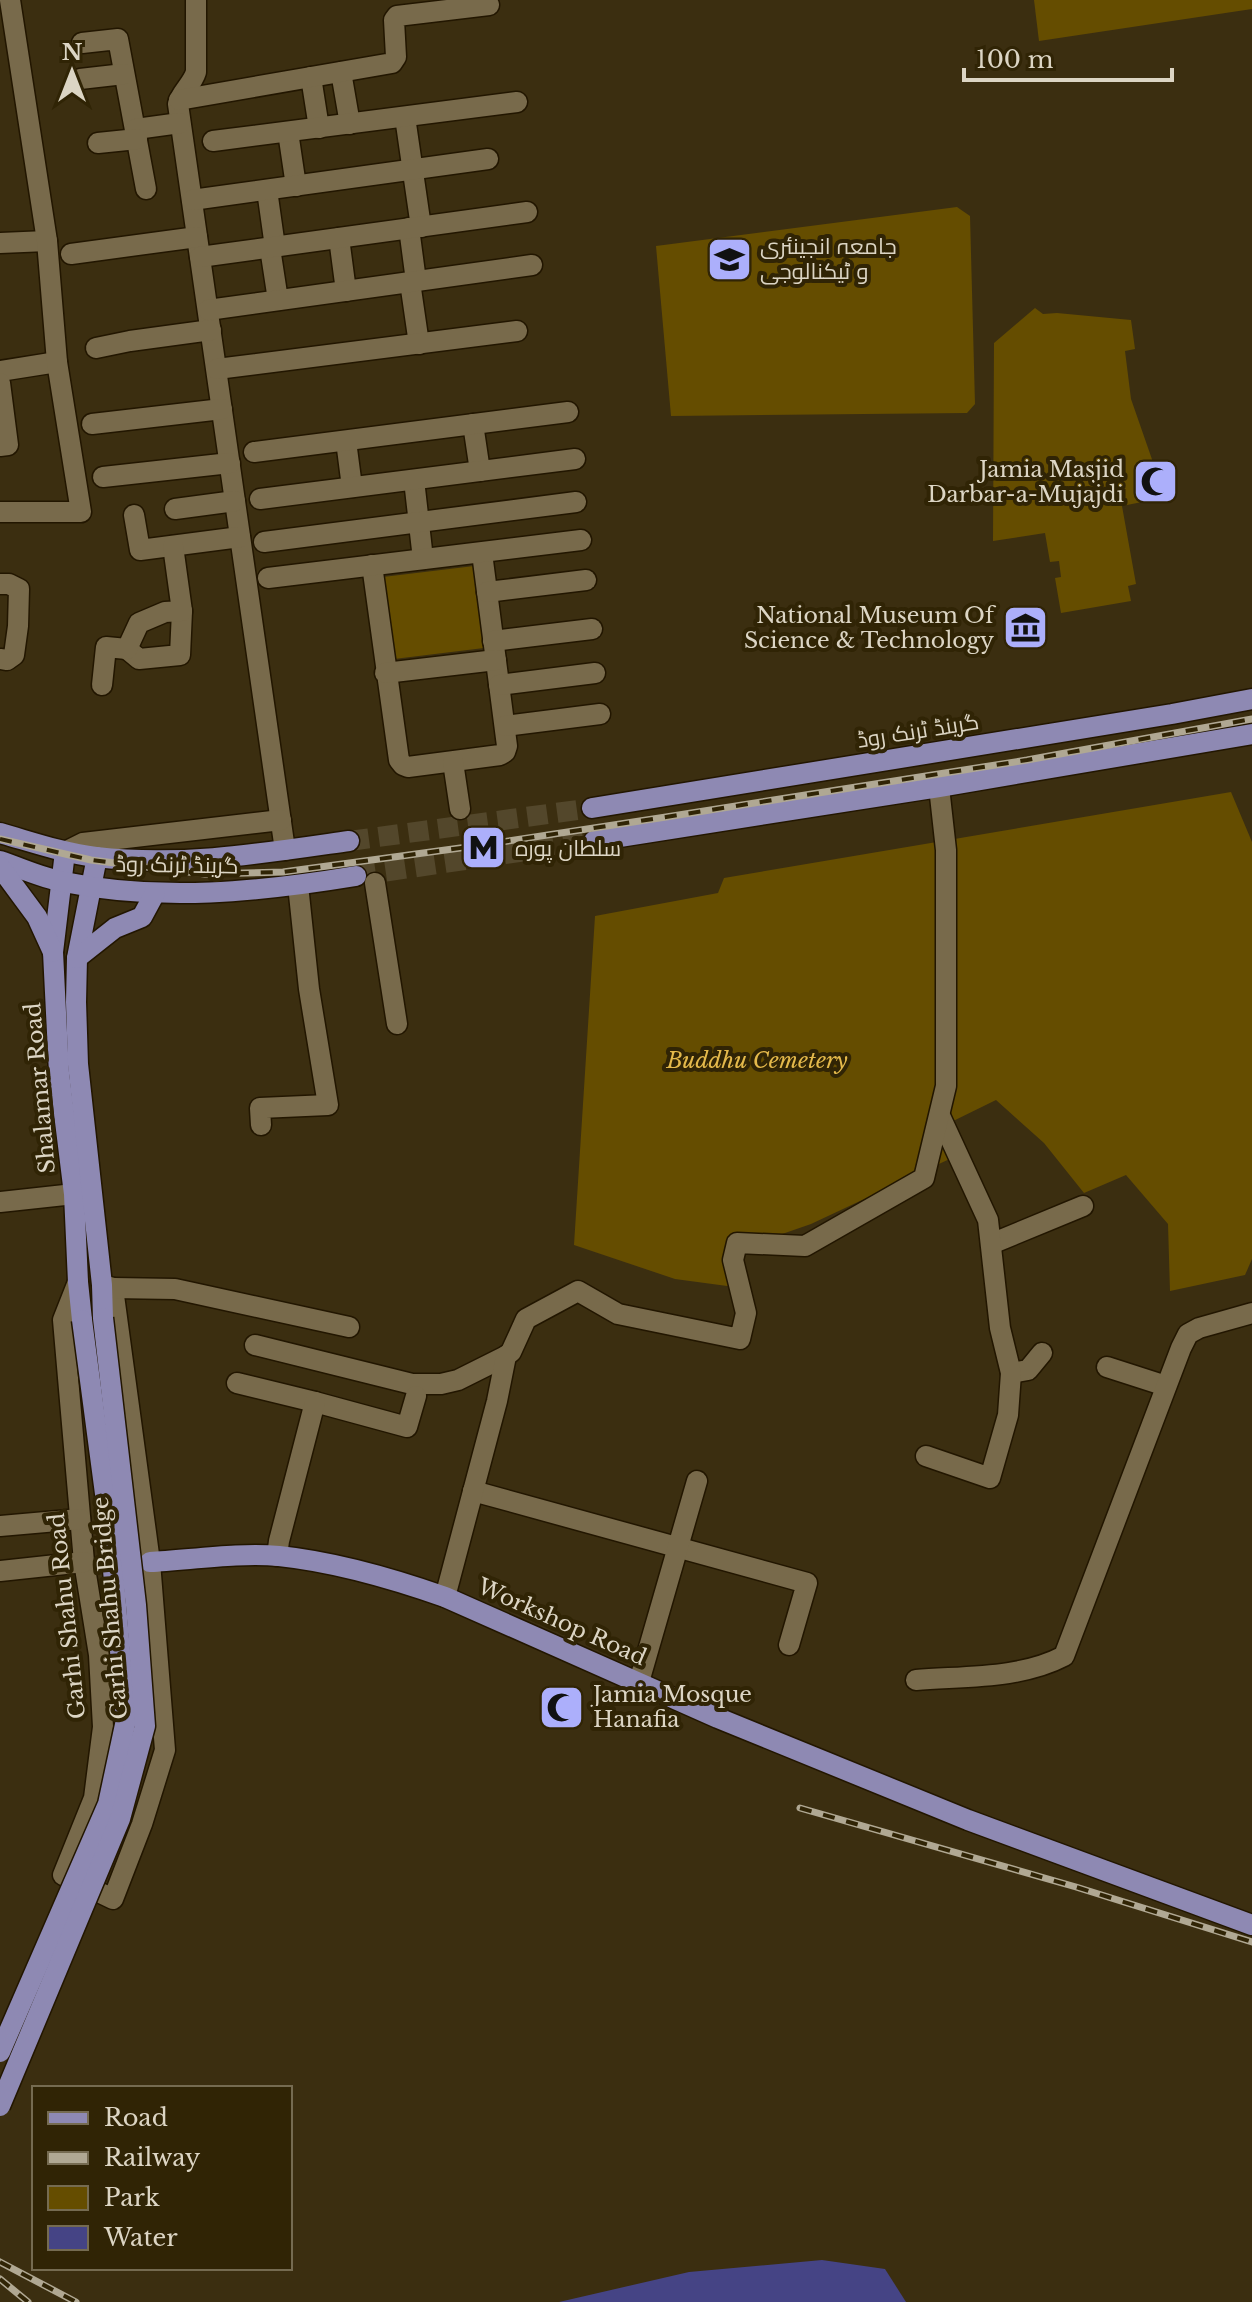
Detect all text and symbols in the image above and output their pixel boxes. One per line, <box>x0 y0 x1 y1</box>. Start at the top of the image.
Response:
north arrow <box>32 32 112 112</box>
scale bar <box>964 32 1172 82</box>
text: N <box>62 39 83 66</box>
text: 100 m <box>976 45 1054 74</box>
place label: جامعہ انجینئری و ٹیکنالوجی <box>760 233 897 285</box>
school or university icon: جامعہ انجینئری و ٹیکنالوجی <box>705 235 753 283</box>
place label: Jamia Masjid Darbar-a-Mujajdi <box>927 456 1124 508</box>
mosque icon: Jamia Masjid Darbar-a-Mujajdi <box>1131 458 1179 506</box>
place label: National Museum Of Science & Technology <box>744 602 997 654</box>
museum icon: National Museum Of Science & Technology <box>1001 604 1049 652</box>
street label: گرینڈ ٹرنک روڈ <box>855 708 981 754</box>
metro station icon: سلطان پورہ <box>460 824 508 872</box>
place label: سلطان پورہ <box>515 835 621 863</box>
street label: گرینڈ ٹرنک روڈ <box>115 850 239 880</box>
street label: Shalamar Road <box>19 1001 61 1175</box>
park label: Buddhu Cemetery <box>666 1047 848 1074</box>
street label: Garhi Shahu Bridge <box>87 1495 133 1721</box>
street label: Garhi Shahu Road <box>43 1512 91 1720</box>
street label: Workshop Road <box>473 1572 651 1671</box>
place label: Jamia Mosque Hanafia <box>590 1681 752 1733</box>
mosque icon: Jamia Mosque Hanafia <box>538 1683 586 1731</box>
legend <box>32 2086 292 2270</box>
text: Road <box>104 2103 168 2132</box>
text: Railway <box>104 2143 201 2172</box>
text: Park <box>104 2183 160 2212</box>
text: Water <box>103 2223 178 2252</box>

